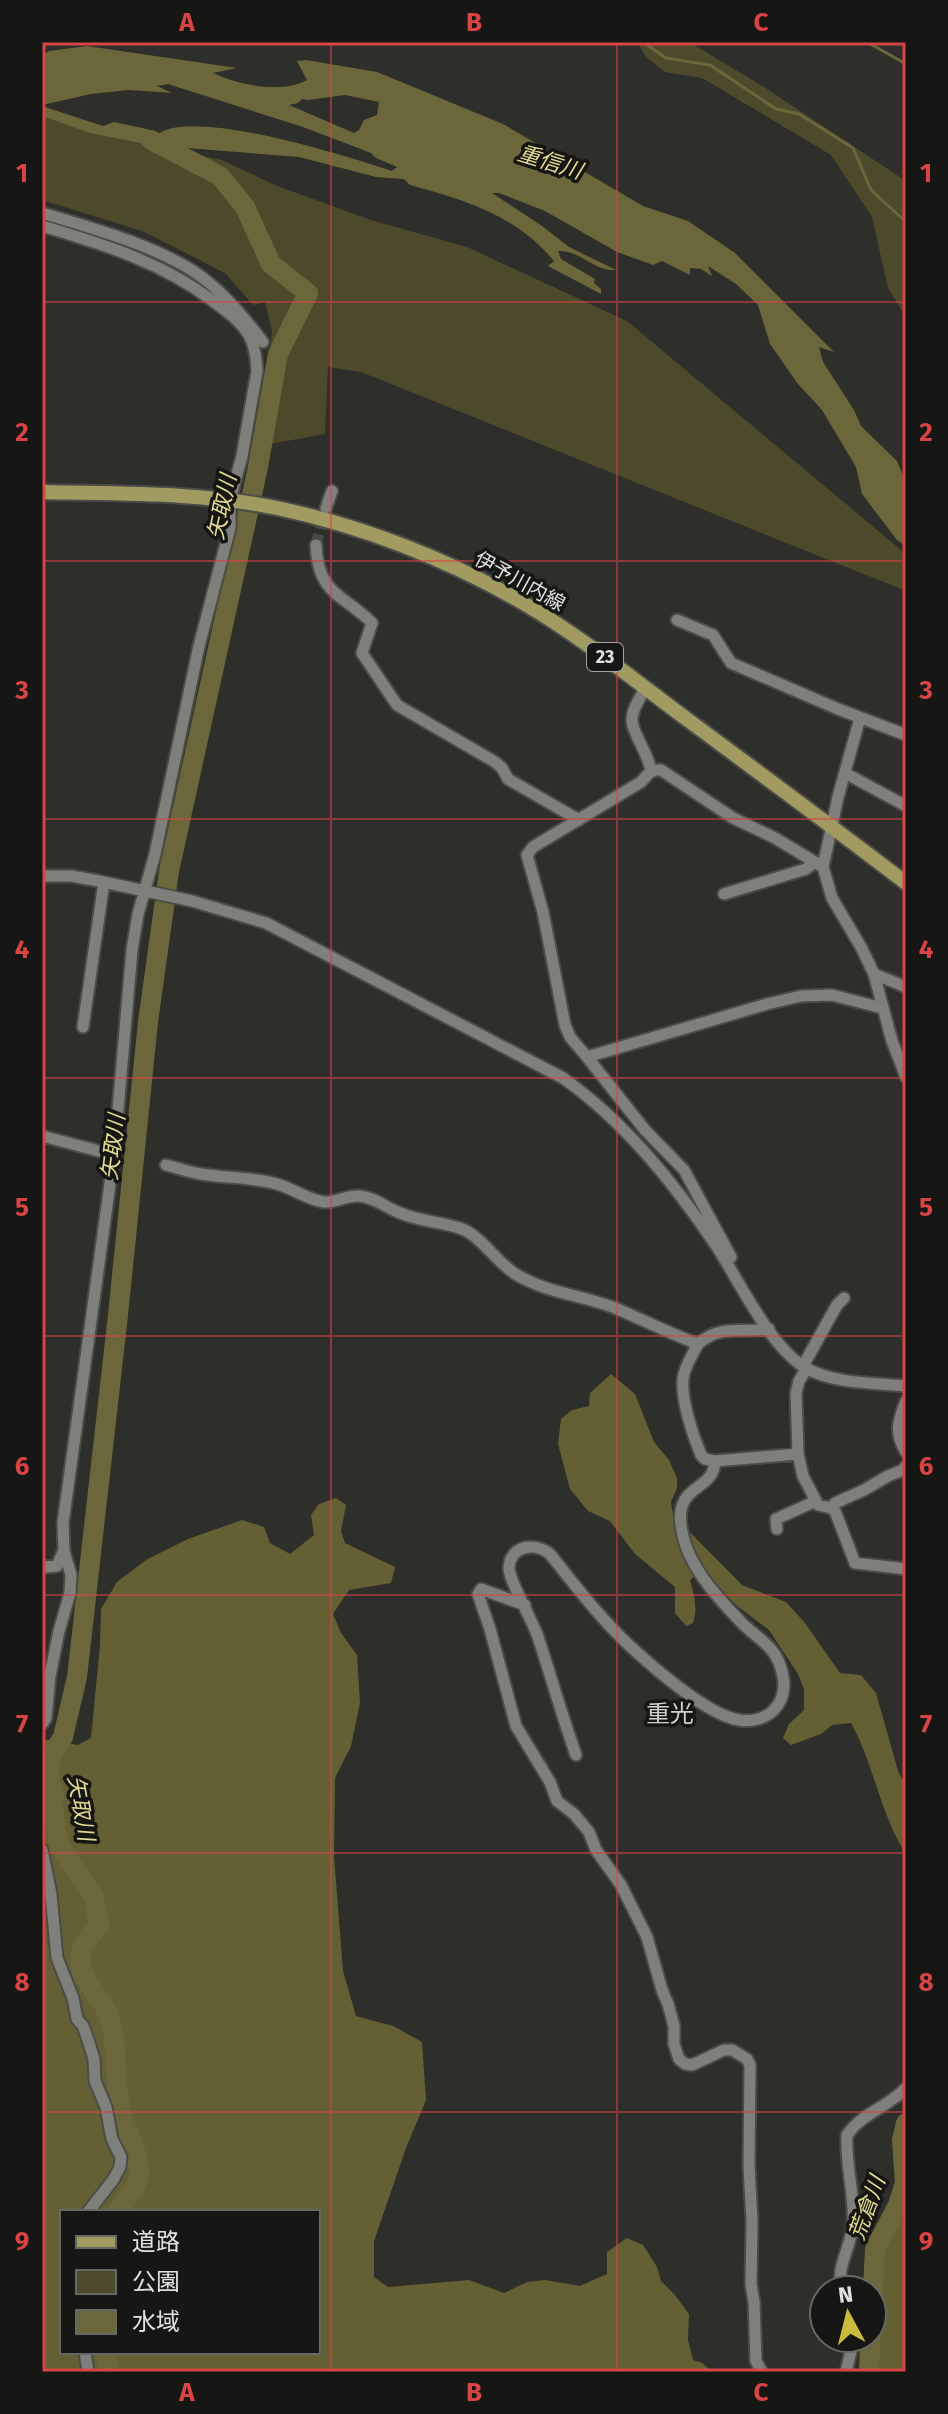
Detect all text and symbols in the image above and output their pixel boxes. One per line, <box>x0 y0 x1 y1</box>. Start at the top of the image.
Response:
text: A <box>178 7 195 38</box>
text: B <box>466 7 482 38</box>
text: C <box>754 7 769 38</box>
water label: 重信川 <box>514 139 587 185</box>
text: 1 <box>16 158 28 189</box>
text: 1 <box>920 158 932 189</box>
text: 2 <box>15 417 29 448</box>
text: 2 <box>919 417 933 448</box>
water label: 矢取川 <box>202 470 242 542</box>
street label: 伊予川内線 <box>470 546 570 616</box>
road number: 23 <box>587 643 623 671</box>
text: 3 <box>14 675 29 706</box>
text: 3 <box>918 675 933 706</box>
text: 4 <box>15 934 30 965</box>
text: 4 <box>919 934 934 965</box>
water label: 矢取川 <box>96 1111 131 1181</box>
text: 5 <box>15 1192 29 1223</box>
text: 5 <box>919 1192 933 1223</box>
text: 6 <box>15 1451 30 1482</box>
text: 6 <box>919 1451 934 1482</box>
district label: 重光 <box>646 1700 694 1728</box>
text: 7 <box>16 1709 28 1740</box>
text: 7 <box>920 1709 932 1740</box>
water label: 矢取川 <box>62 1773 100 1845</box>
text: 8 <box>14 1967 30 1998</box>
text: 8 <box>918 1967 934 1998</box>
water label: 荒倉川 <box>843 2171 892 2244</box>
legend <box>60 2210 320 2354</box>
text: 9 <box>15 2226 29 2257</box>
text: 9 <box>919 2226 933 2257</box>
text: 道路 <box>132 2228 180 2256</box>
text: 公園 <box>132 2268 180 2296</box>
north arrow <box>808 2274 888 2354</box>
text: N <box>837 2280 855 2309</box>
text: 水域 <box>132 2308 180 2336</box>
text: A <box>178 2377 195 2408</box>
text: B <box>466 2377 482 2408</box>
text: C <box>754 2377 769 2408</box>

